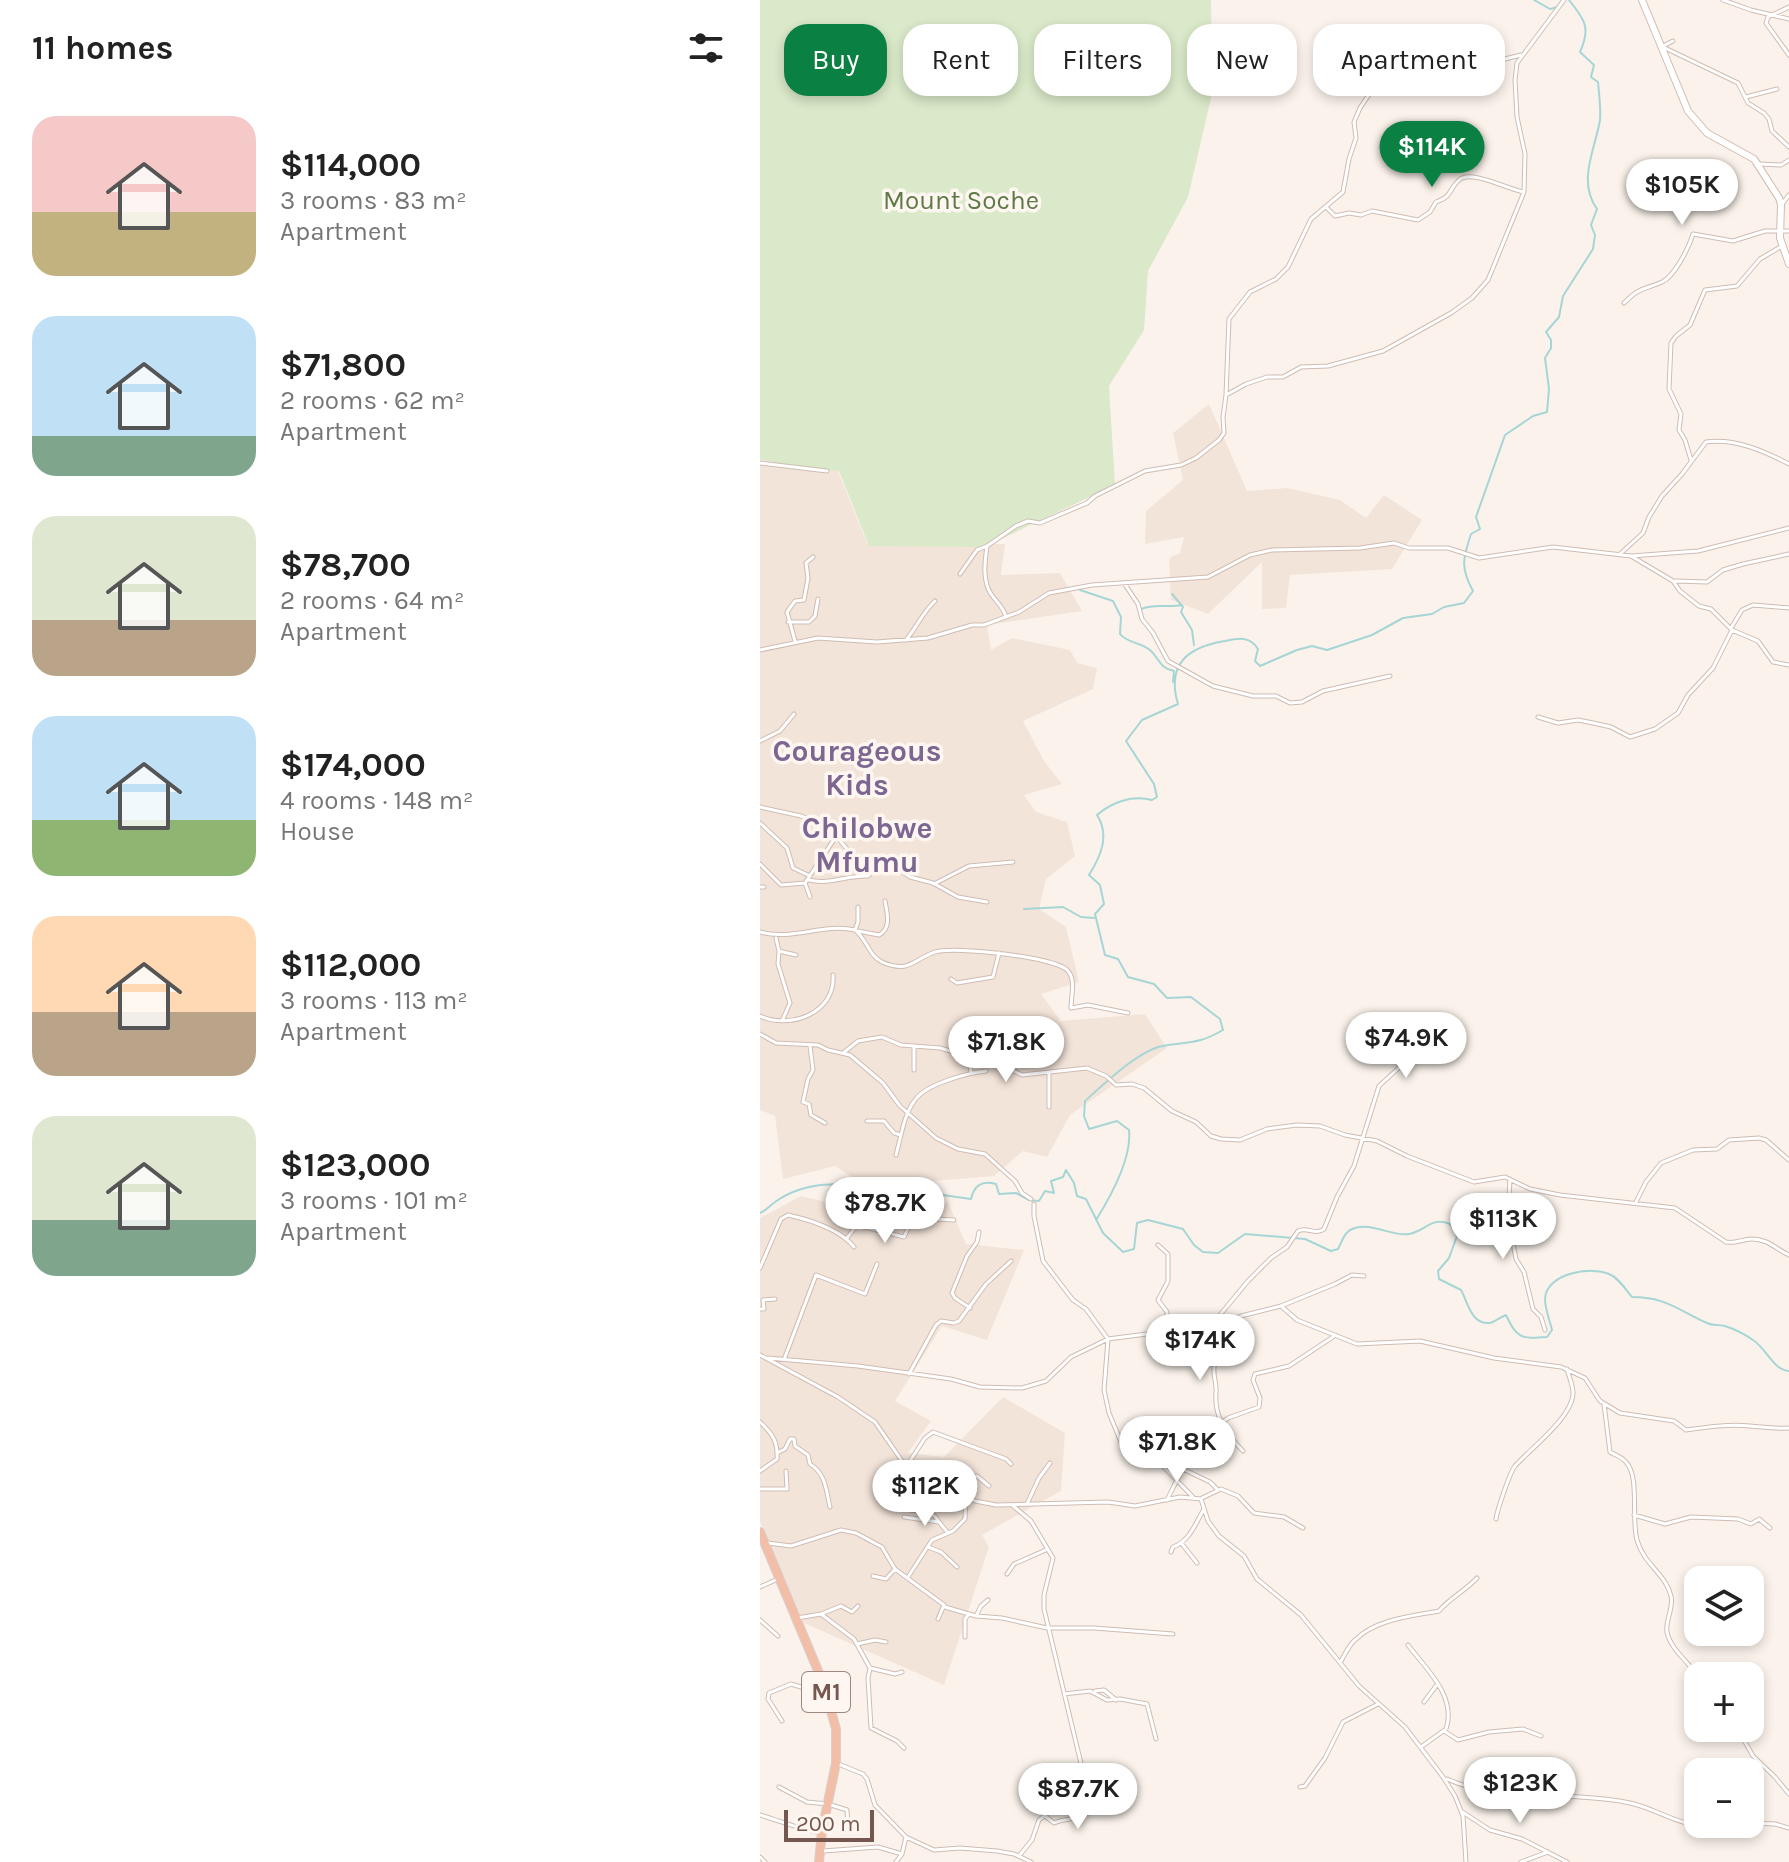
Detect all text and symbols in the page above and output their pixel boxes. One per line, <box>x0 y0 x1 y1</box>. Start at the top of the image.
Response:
chip: Buy <box>784 24 887 96</box>
chip: Rent <box>903 24 1018 96</box>
chip: Filters <box>1034 24 1171 96</box>
chip: New <box>1187 24 1297 96</box>
chip: Apartment <box>1313 24 1505 96</box>
icon: filters <box>684 26 728 70</box>
text: 11 homes <box>32 28 174 68</box>
pin: $114K <box>1376 121 1488 189</box>
text: $114K <box>1398 131 1466 162</box>
text: $114,000 <box>280 145 421 185</box>
icon: home <box>96 148 192 244</box>
pin: $105K <box>1626 159 1738 227</box>
text: $105K <box>1644 169 1720 200</box>
text: 3 rooms · 83 m² <box>280 185 467 216</box>
park label: Mount Soche <box>883 185 1039 216</box>
text: Apartment <box>280 216 407 247</box>
text: $71,800 <box>280 345 406 385</box>
icon: home <box>96 348 192 444</box>
text: 2 rooms · 62 m² <box>280 385 465 416</box>
text: Apartment <box>280 416 407 447</box>
text: $78,700 <box>280 545 411 585</box>
icon: home <box>96 548 192 644</box>
text: 2 rooms · 64 m² <box>280 585 464 616</box>
text: Apartment <box>280 616 407 647</box>
district label: Courageous Kids <box>772 733 942 803</box>
text: $174,000 <box>280 745 426 785</box>
icon: home <box>96 748 192 844</box>
text: 4 rooms · 148 m² <box>280 785 474 816</box>
district label: Chilobwe Mfumu <box>802 810 932 880</box>
text: House <box>280 816 354 847</box>
text: $112,000 <box>280 945 421 985</box>
icon: home <box>96 948 192 1044</box>
text: 3 rooms · 113 m² <box>280 985 468 1016</box>
pin: $74.9K <box>1341 1012 1471 1080</box>
text: Apartment <box>280 1016 407 1047</box>
pin: $71.8K <box>941 1016 1071 1084</box>
text: $74.9K <box>1364 1022 1448 1053</box>
text: $71.8K <box>966 1026 1046 1057</box>
text: $123,000 <box>280 1145 430 1185</box>
icon: home <box>96 1148 192 1244</box>
pin: $78.7K <box>820 1177 950 1245</box>
text: 3 rooms · 101 m² <box>280 1185 468 1216</box>
text: $78.7K <box>843 1187 927 1218</box>
pin: $113K <box>1447 1193 1559 1261</box>
text: $113K <box>1468 1203 1538 1234</box>
text: Apartment <box>280 1216 407 1247</box>
pin: $174K <box>1144 1314 1256 1382</box>
text: $174K <box>1164 1324 1236 1355</box>
pin: $71.8K <box>1112 1416 1242 1484</box>
text: $71.8K <box>1137 1426 1217 1457</box>
pin: $112K <box>869 1460 981 1528</box>
text: $112K <box>890 1470 960 1501</box>
map controls <box>1684 1566 1764 1838</box>
button: layers <box>1684 1566 1764 1646</box>
button: + <box>1684 1662 1764 1742</box>
road number: M1 <box>802 1672 850 1712</box>
pin: $123K <box>1464 1757 1576 1825</box>
button: − <box>1684 1758 1764 1838</box>
pin: $87.7K <box>1013 1763 1143 1831</box>
text: $123K <box>1482 1767 1558 1798</box>
text: $87.7K <box>1036 1773 1120 1804</box>
scale bar <box>784 1806 874 1842</box>
text: 200 m <box>796 1811 861 1837</box>

